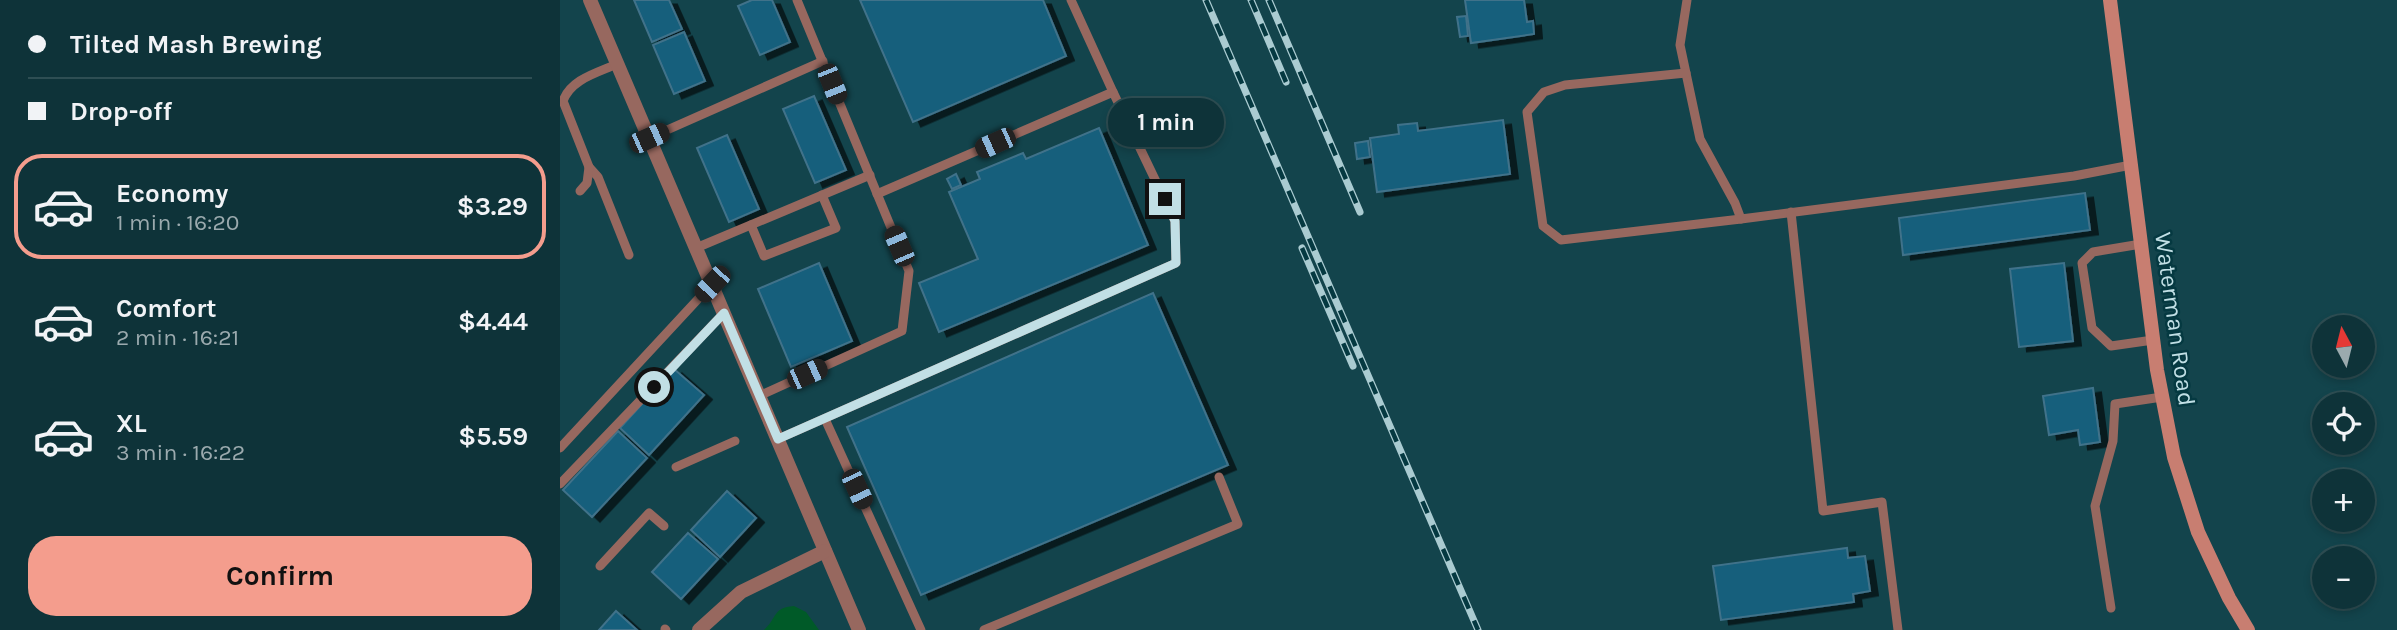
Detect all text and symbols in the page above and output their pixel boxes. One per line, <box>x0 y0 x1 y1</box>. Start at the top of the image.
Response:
text: Tilted Mash Brewing <box>70 29 322 60</box>
car <box>815 61 850 107</box>
text: Drop-off <box>70 96 172 127</box>
callout: 1 min <box>1107 97 1223 146</box>
text: 1 min <box>1137 109 1195 136</box>
car <box>626 120 673 156</box>
car <box>972 125 1019 161</box>
icon: car <box>32 175 95 238</box>
text: Economy <box>116 178 228 209</box>
route end <box>1149 183 1181 215</box>
text: $3.29 <box>457 191 528 222</box>
text: 1 min · 16:20 <box>116 209 239 236</box>
car <box>882 223 917 269</box>
street label: Waterman Road <box>2149 230 2201 408</box>
car <box>690 261 735 307</box>
icon: car <box>32 290 95 353</box>
text: Comfort <box>116 293 217 324</box>
text: $4.44 <box>458 306 528 337</box>
north arrow <box>2312 315 2375 378</box>
map controls <box>2312 315 2375 609</box>
text: 2 min · 16:21 <box>116 324 239 351</box>
car <box>784 356 831 392</box>
route start <box>638 371 670 403</box>
button: locate <box>2312 392 2375 455</box>
icon: car <box>32 405 95 468</box>
text: XL <box>116 408 147 439</box>
text: $5.59 <box>458 421 528 452</box>
text: 3 min · 16:22 <box>116 439 245 466</box>
car <box>839 466 876 512</box>
button: + <box>2312 469 2375 532</box>
button: Confirm <box>28 536 532 616</box>
button: − <box>2312 546 2375 609</box>

